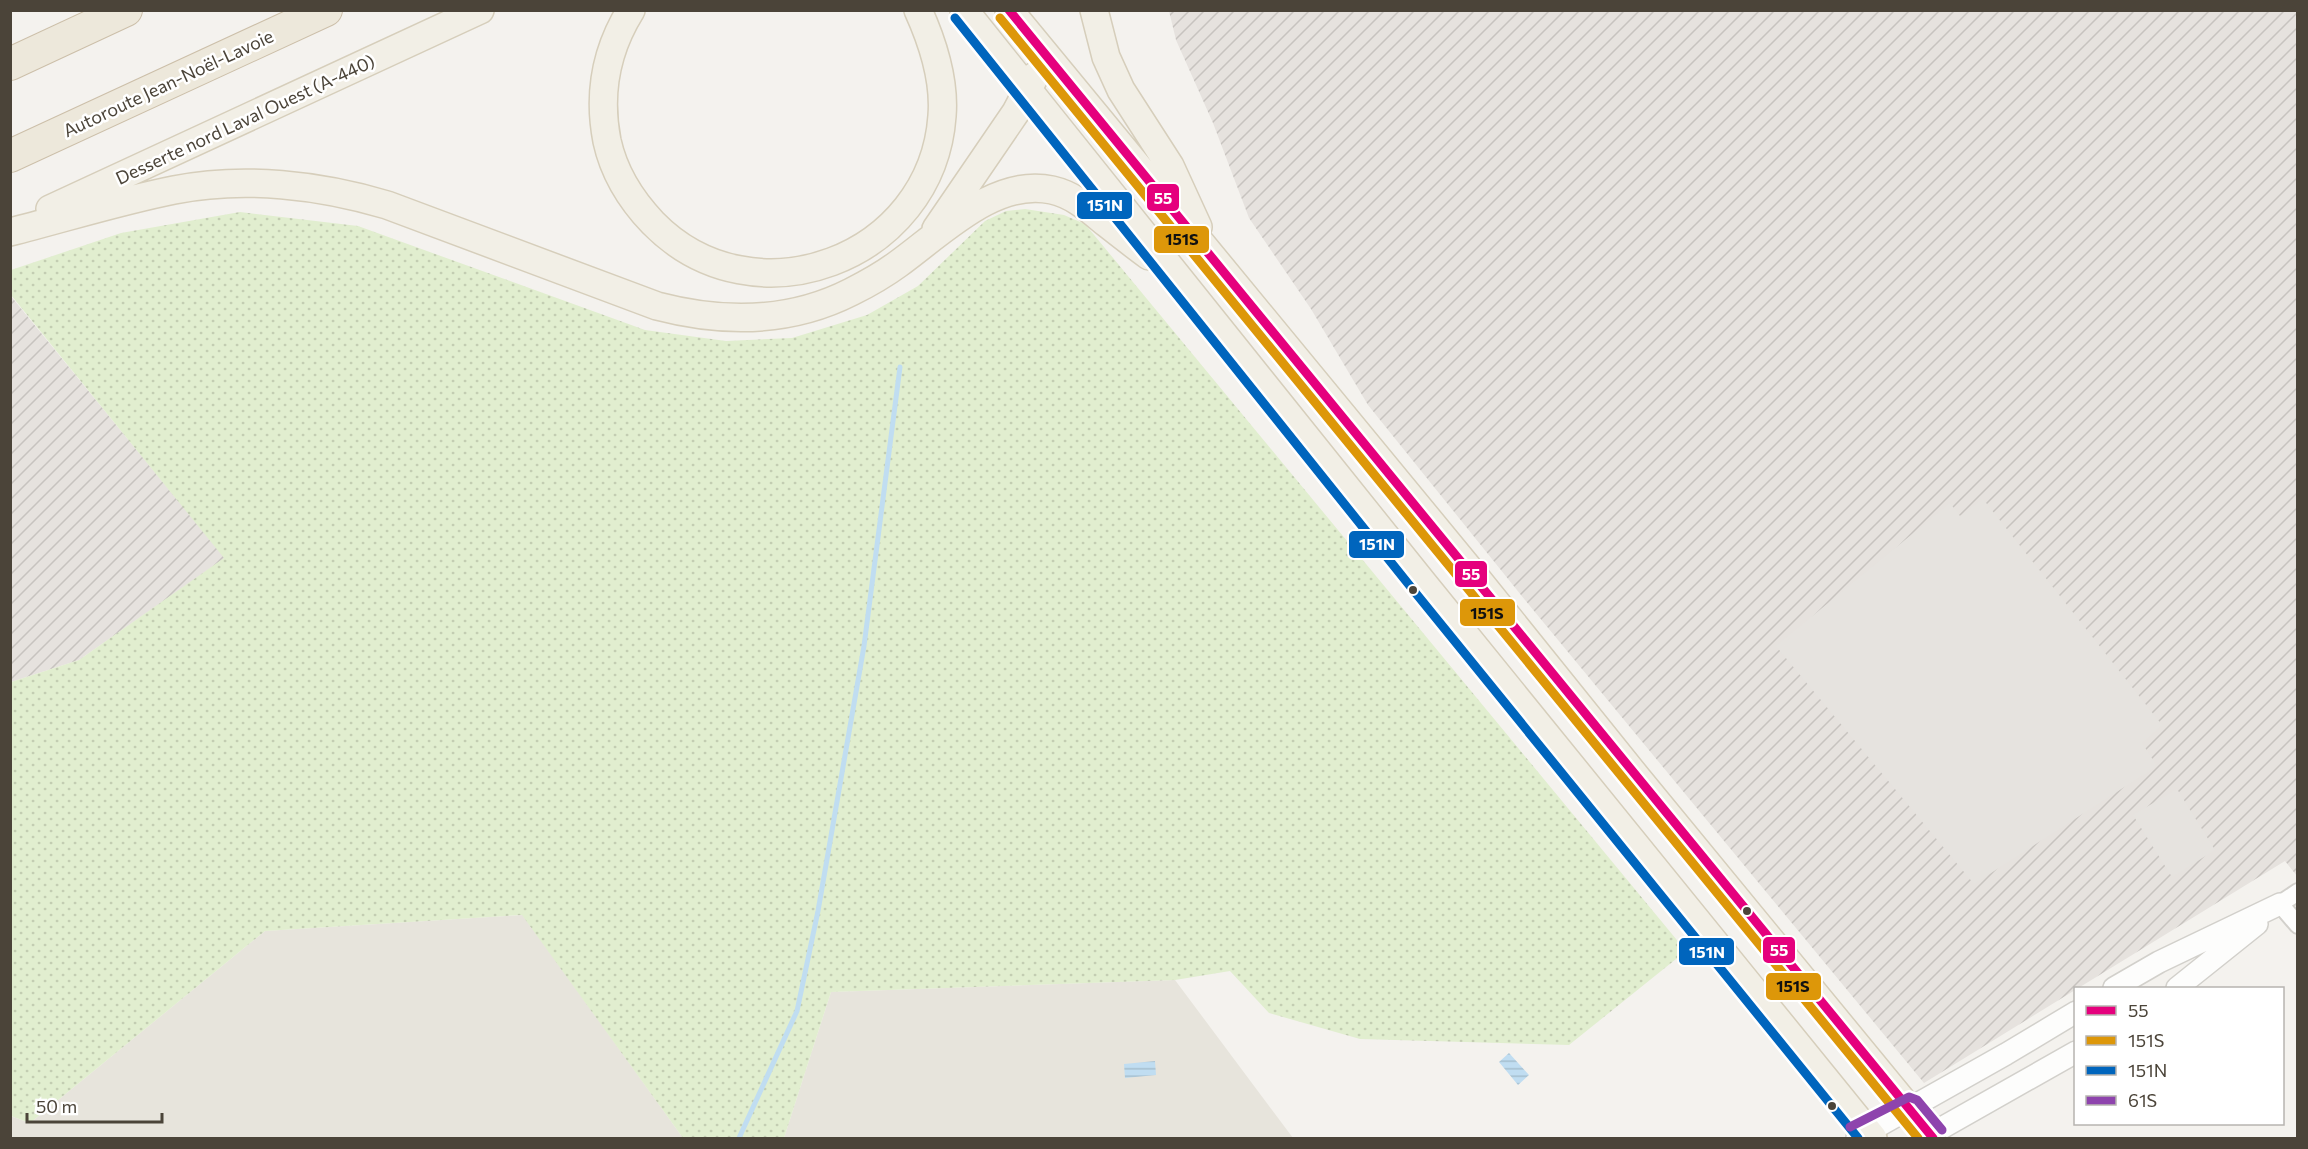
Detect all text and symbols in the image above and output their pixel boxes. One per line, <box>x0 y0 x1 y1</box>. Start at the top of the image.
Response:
street label: Autoroute Jean-Noël-Lavoie <box>59 25 277 141</box>
street label: Desserte nord Laval Ouest (A-440) <box>112 49 378 189</box>
line badge: 55 <box>1146 183 1180 212</box>
text: 55 <box>1154 188 1172 207</box>
line badge: 151N <box>1076 191 1133 220</box>
text: 151N <box>1087 195 1123 214</box>
line badge: 151S <box>1153 225 1210 254</box>
text: 151S <box>1165 229 1199 248</box>
line badge: 151N <box>1348 530 1405 559</box>
text: 151N <box>1359 534 1395 553</box>
line badge: 55 <box>1454 560 1488 588</box>
text: 55 <box>1462 564 1480 583</box>
unlabelled marker <box>1407 584 1419 596</box>
line badge: 151S <box>1459 598 1516 627</box>
text: 151S <box>1470 603 1504 622</box>
unlabelled marker <box>1741 905 1753 917</box>
line badge: 55 <box>1762 936 1796 964</box>
line badge: 151N <box>1678 937 1735 966</box>
text: 55 <box>1770 940 1788 959</box>
text: 151N <box>1689 942 1725 961</box>
line badge: 151S <box>1765 972 1822 1001</box>
text: 151S <box>1776 976 1810 995</box>
legend <box>2074 987 2284 1125</box>
text: 55 <box>2128 999 2149 1021</box>
text: 151S <box>2128 1029 2164 1051</box>
text: 151N <box>2128 1059 2167 1081</box>
scale bar <box>27 1086 162 1124</box>
text: 61S <box>2128 1089 2157 1111</box>
text: 50 m <box>36 1095 77 1117</box>
unlabelled marker <box>1826 1100 1838 1112</box>

